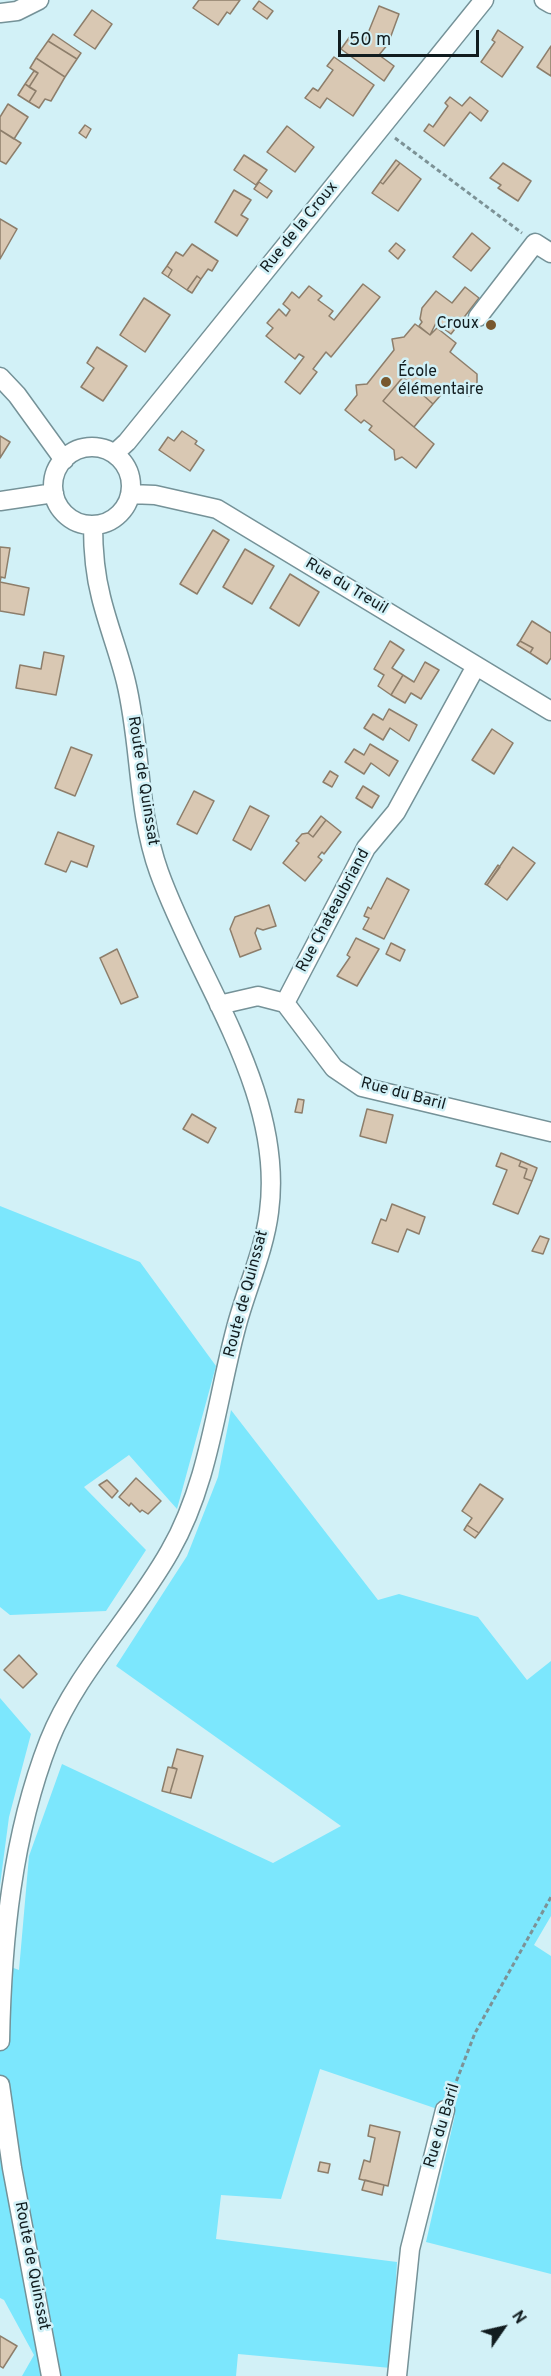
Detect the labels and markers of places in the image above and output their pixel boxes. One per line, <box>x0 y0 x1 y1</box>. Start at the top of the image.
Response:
place label: Croux <box>437 315 479 335</box>
marker: Croux <box>484 318 498 332</box>
place label: École élémentaire <box>398 363 484 401</box>
marker: École élémentaire <box>379 375 393 389</box>

